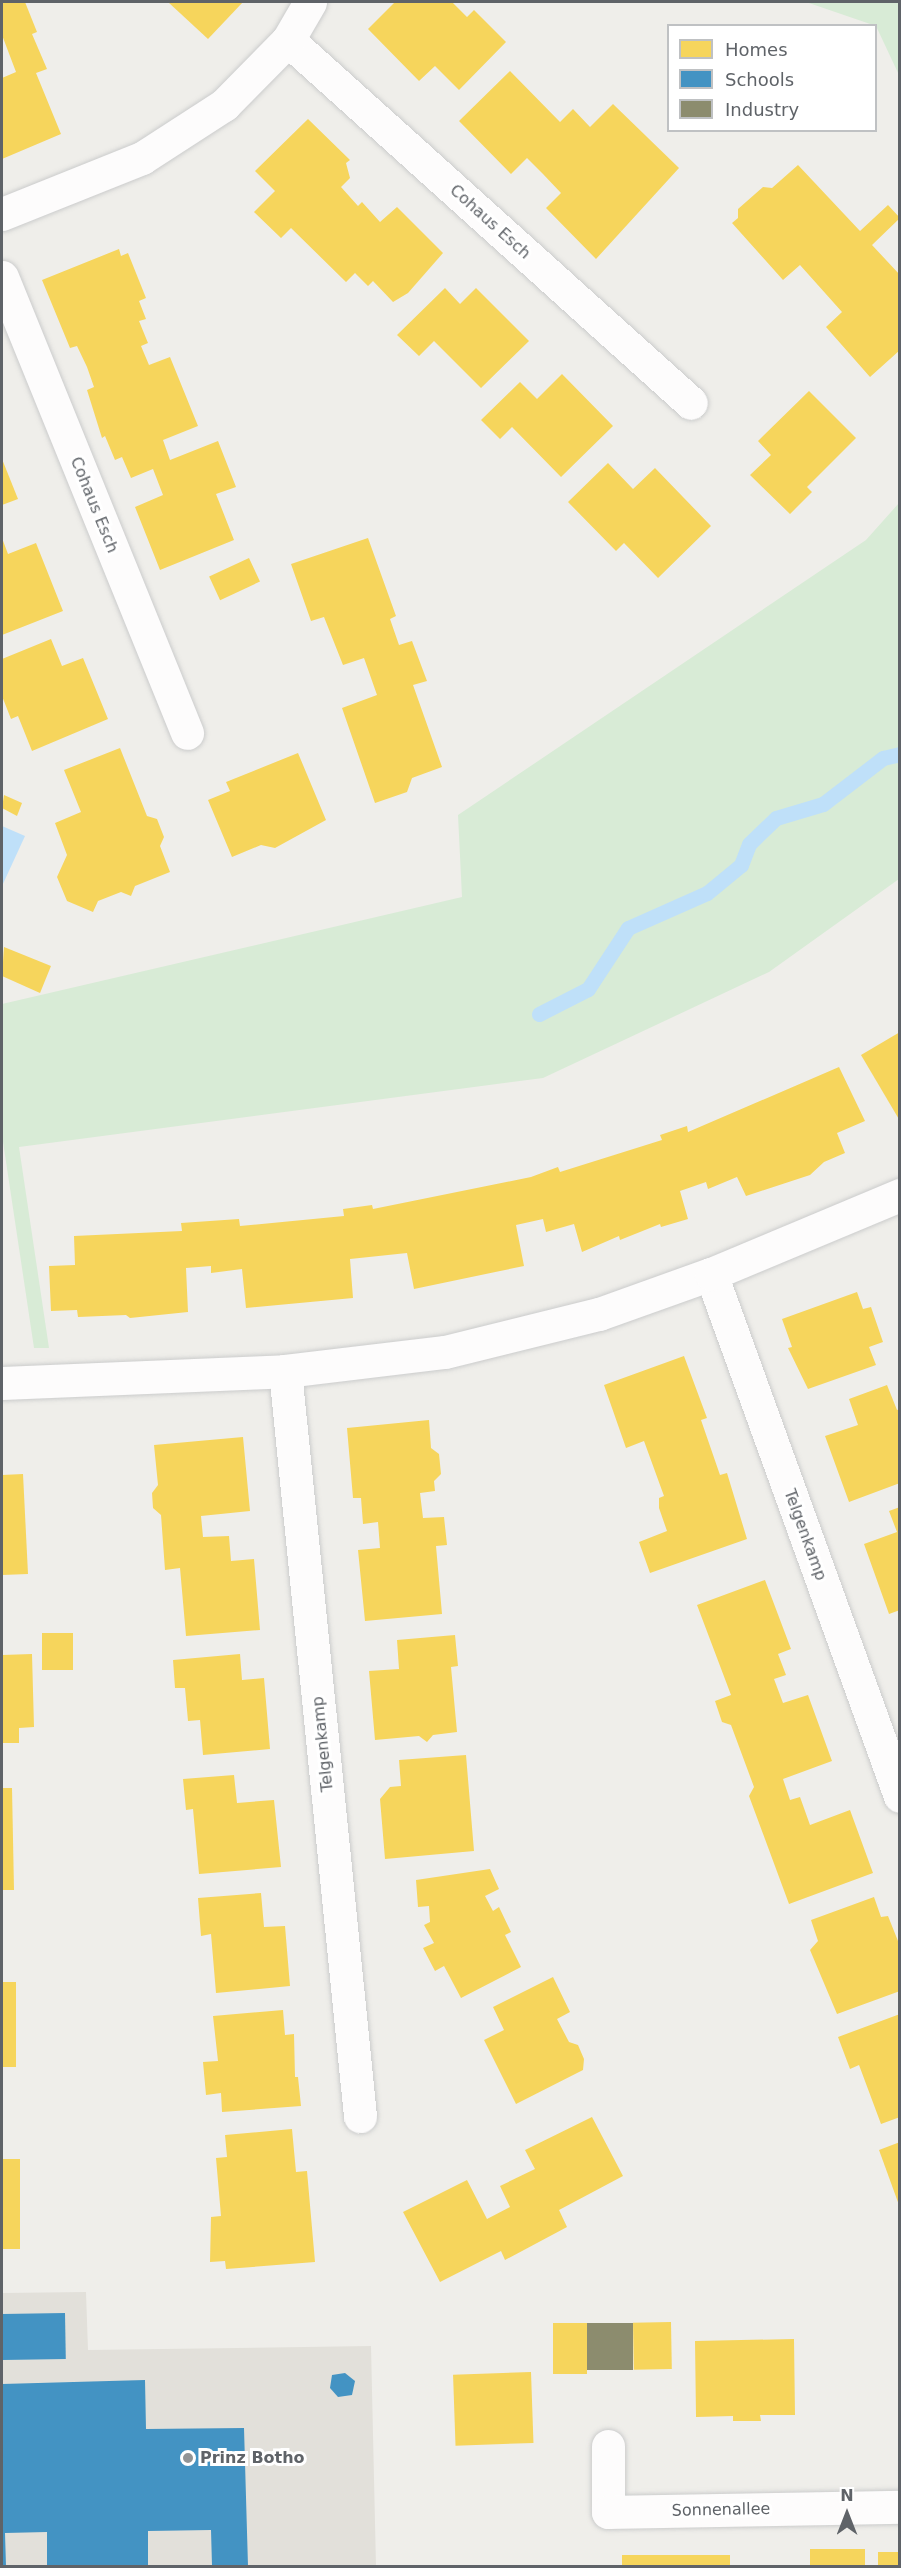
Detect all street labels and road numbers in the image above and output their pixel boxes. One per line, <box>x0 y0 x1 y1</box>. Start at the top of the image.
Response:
street label: Cohaus Esch <box>446 181 534 263</box>
street label: Cohaus Esch <box>66 454 122 556</box>
street label: Telgenkamp <box>780 1487 830 1583</box>
street label: Telgenkamp <box>308 1695 338 1793</box>
street label: Sonnenallee <box>672 2500 770 2520</box>

